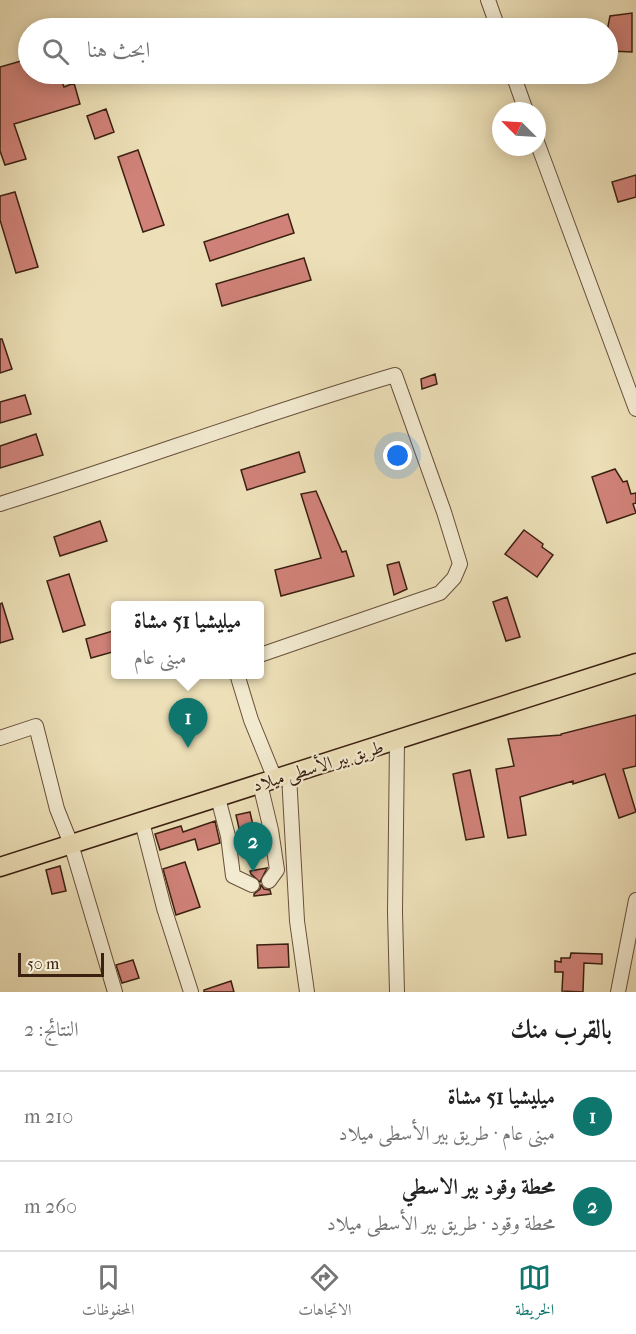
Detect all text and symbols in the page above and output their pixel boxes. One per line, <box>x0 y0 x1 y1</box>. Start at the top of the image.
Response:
search box <box>18 18 618 84</box>
icon: search <box>39 35 72 68</box>
text: ابحث هنا <box>87 37 150 63</box>
north arrow <box>492 102 546 156</box>
your location <box>383 441 412 470</box>
popup <box>111 601 264 679</box>
text: ميليشيا 51 مشاة <box>134 608 241 634</box>
text: مبنى عام <box>134 646 187 669</box>
pin: 1 <box>168 698 207 748</box>
street label: طريق بير الأسطى ميلاد <box>249 734 386 797</box>
pin: 2 <box>234 822 272 872</box>
scale bar <box>18 950 104 978</box>
text: 50 m <box>27 954 59 973</box>
text: بالقرب منك <box>510 1014 612 1045</box>
text: النتائج: 2 <box>24 1018 79 1041</box>
text: ميليشيا 51 مشاة <box>447 1084 555 1110</box>
text: 210 m <box>24 1105 73 1128</box>
text: 1 <box>589 1105 596 1128</box>
text: مبنى عام · طريق بير الأسطى ميلاد <box>338 1122 555 1145</box>
text: محطة وقود بير الاسطي <box>402 1174 555 1200</box>
text: 260 m <box>24 1195 77 1218</box>
text: 2 <box>587 1195 598 1218</box>
text: محطة وقود · طريق بير الأسطى ميلاد <box>327 1212 555 1235</box>
tab: المحفوظات <box>82 1261 135 1325</box>
tab: الاتجاهات <box>298 1261 352 1325</box>
tab: الخريطة <box>515 1261 554 1325</box>

